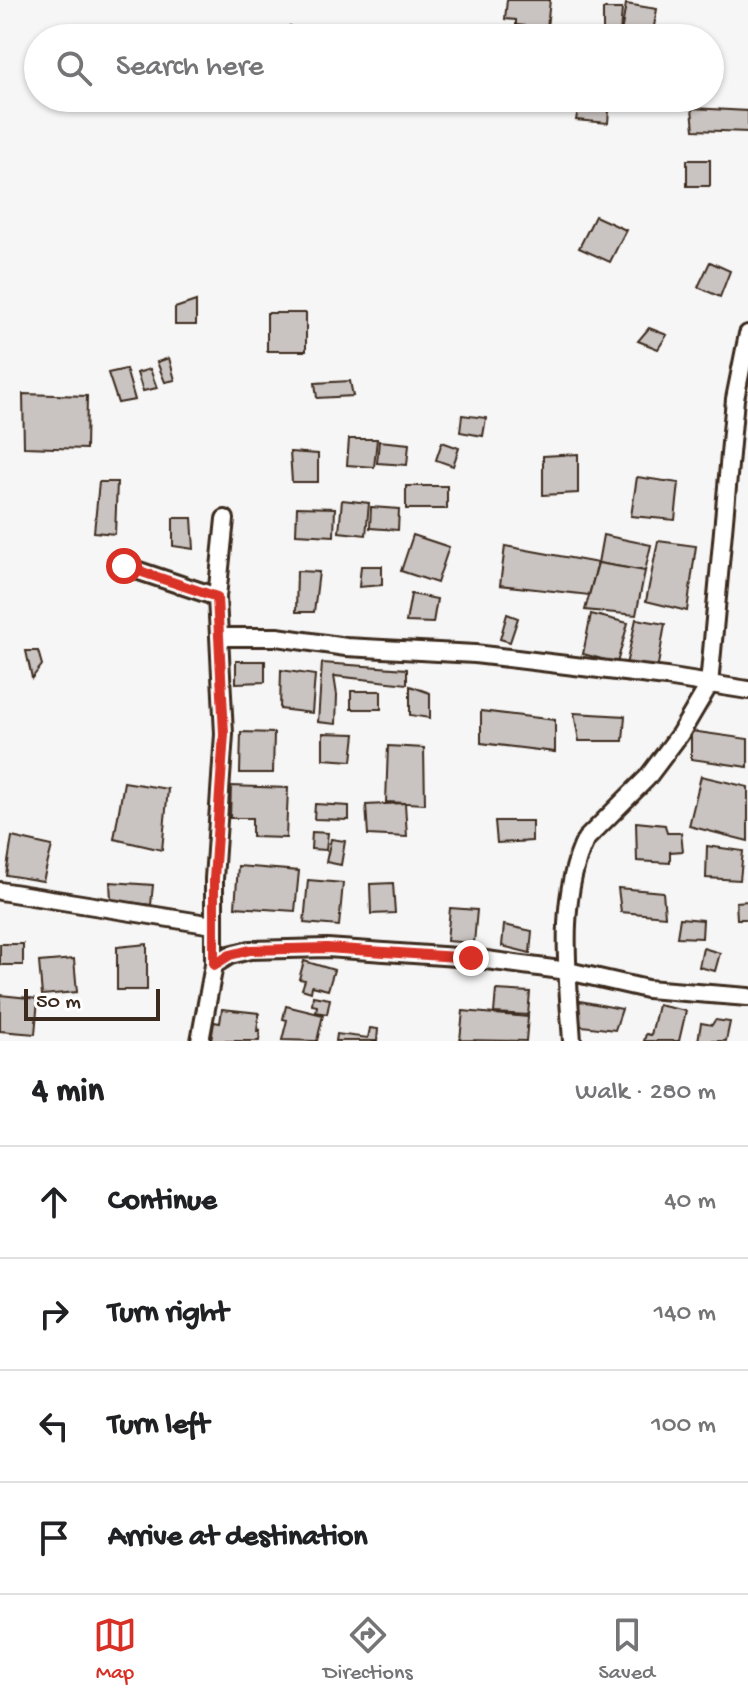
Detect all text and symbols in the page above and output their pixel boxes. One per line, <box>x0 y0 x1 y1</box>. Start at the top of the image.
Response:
search box <box>24 24 724 112</box>
icon: search <box>52 46 96 90</box>
text: Search here <box>116 51 264 86</box>
route start <box>106 548 142 584</box>
route end <box>453 940 489 976</box>
scale bar <box>24 985 160 1021</box>
text: 50 m <box>36 990 81 1016</box>
text: 4 min <box>32 1073 104 1113</box>
text: Walk · 280 m <box>575 1078 716 1109</box>
icon: ahead <box>32 1180 76 1224</box>
text: Continue <box>108 1185 217 1220</box>
text: 40 m <box>664 1187 716 1218</box>
icon: right <box>32 1292 76 1336</box>
text: Turn right <box>108 1297 228 1332</box>
text: 140 m <box>654 1299 716 1330</box>
icon: left <box>32 1404 76 1448</box>
text: Turn left <box>108 1409 209 1444</box>
text: 100 m <box>651 1411 716 1442</box>
icon: arrive <box>32 1516 76 1560</box>
text: Arrive at destination <box>108 1521 368 1556</box>
tab: Map <box>93 1613 137 1687</box>
tab: Directions <box>323 1613 413 1687</box>
tab: Saved <box>599 1613 655 1687</box>

